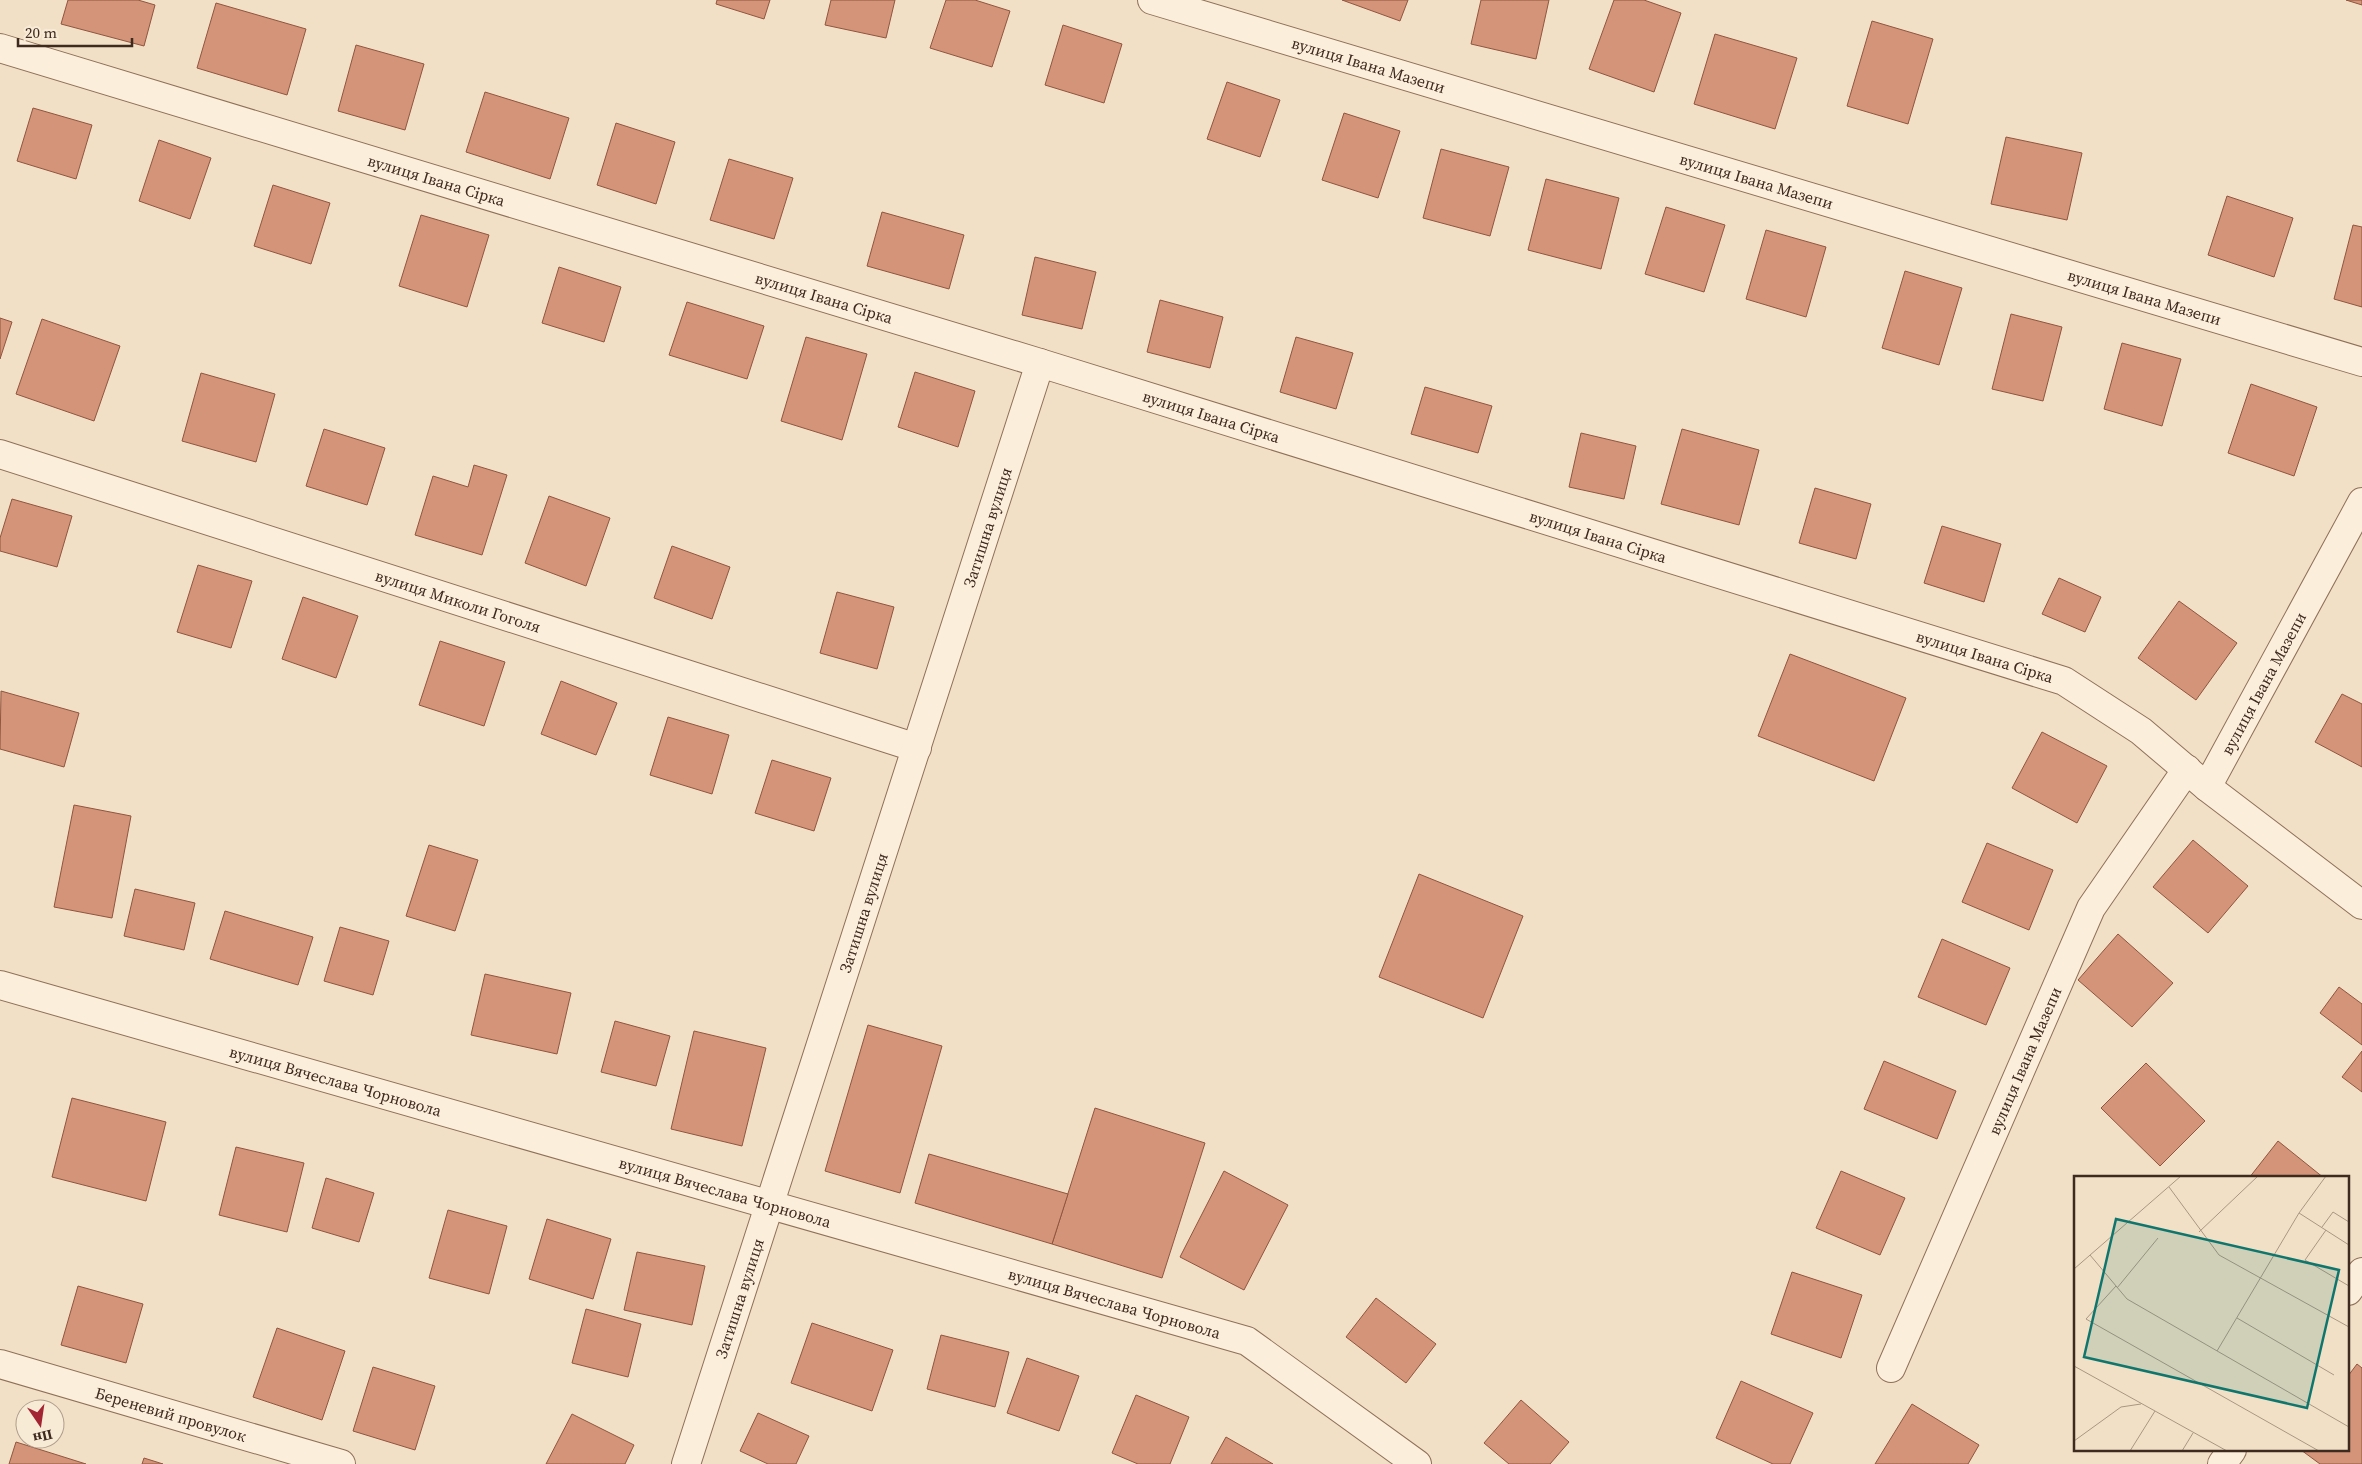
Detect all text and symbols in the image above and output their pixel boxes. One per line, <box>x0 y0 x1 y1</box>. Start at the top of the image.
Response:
scale bar <box>18 15 131 47</box>
text: 20 m <box>25 22 57 43</box>
street label: вулиця Івана Мазепи <box>1289 31 1448 98</box>
street label: вулиця Івана Мазепи <box>1677 147 1836 214</box>
street label: вулиця Івана Сірка <box>365 149 509 212</box>
street label: вулиця Івана Мазепи <box>2065 264 2224 330</box>
street label: вулиця Івана Сірка <box>753 266 896 329</box>
street label: вулиця Івана Сірка <box>1140 385 1283 448</box>
street label: Затишна вулиця <box>958 464 1017 590</box>
street label: вулиця Івана Сірка <box>1527 505 1670 568</box>
street label: вулиця Миколи Гоголя <box>373 564 544 638</box>
street label: вулиця Івана Мазепи <box>2216 608 2311 759</box>
street label: вулиця Івана Сірка <box>1913 625 2057 688</box>
street label: Затишна вулиця <box>834 850 893 976</box>
street label: вулиця Івана Мазепи <box>1983 983 2066 1138</box>
street label: вулиця Вячеслава Чорновола <box>227 1040 445 1122</box>
street label: вулиця Вячеслава Чорновола <box>616 1151 835 1233</box>
inset map <box>2074 1176 2350 1452</box>
street label: Затишна вулиця <box>710 1236 769 1361</box>
street label: вулиця Вячеслава Чорновола <box>1006 1262 1224 1344</box>
street label: Береневий провулок <box>93 1381 249 1447</box>
north arrow <box>15 1399 65 1449</box>
text: Пн <box>31 1425 55 1449</box>

